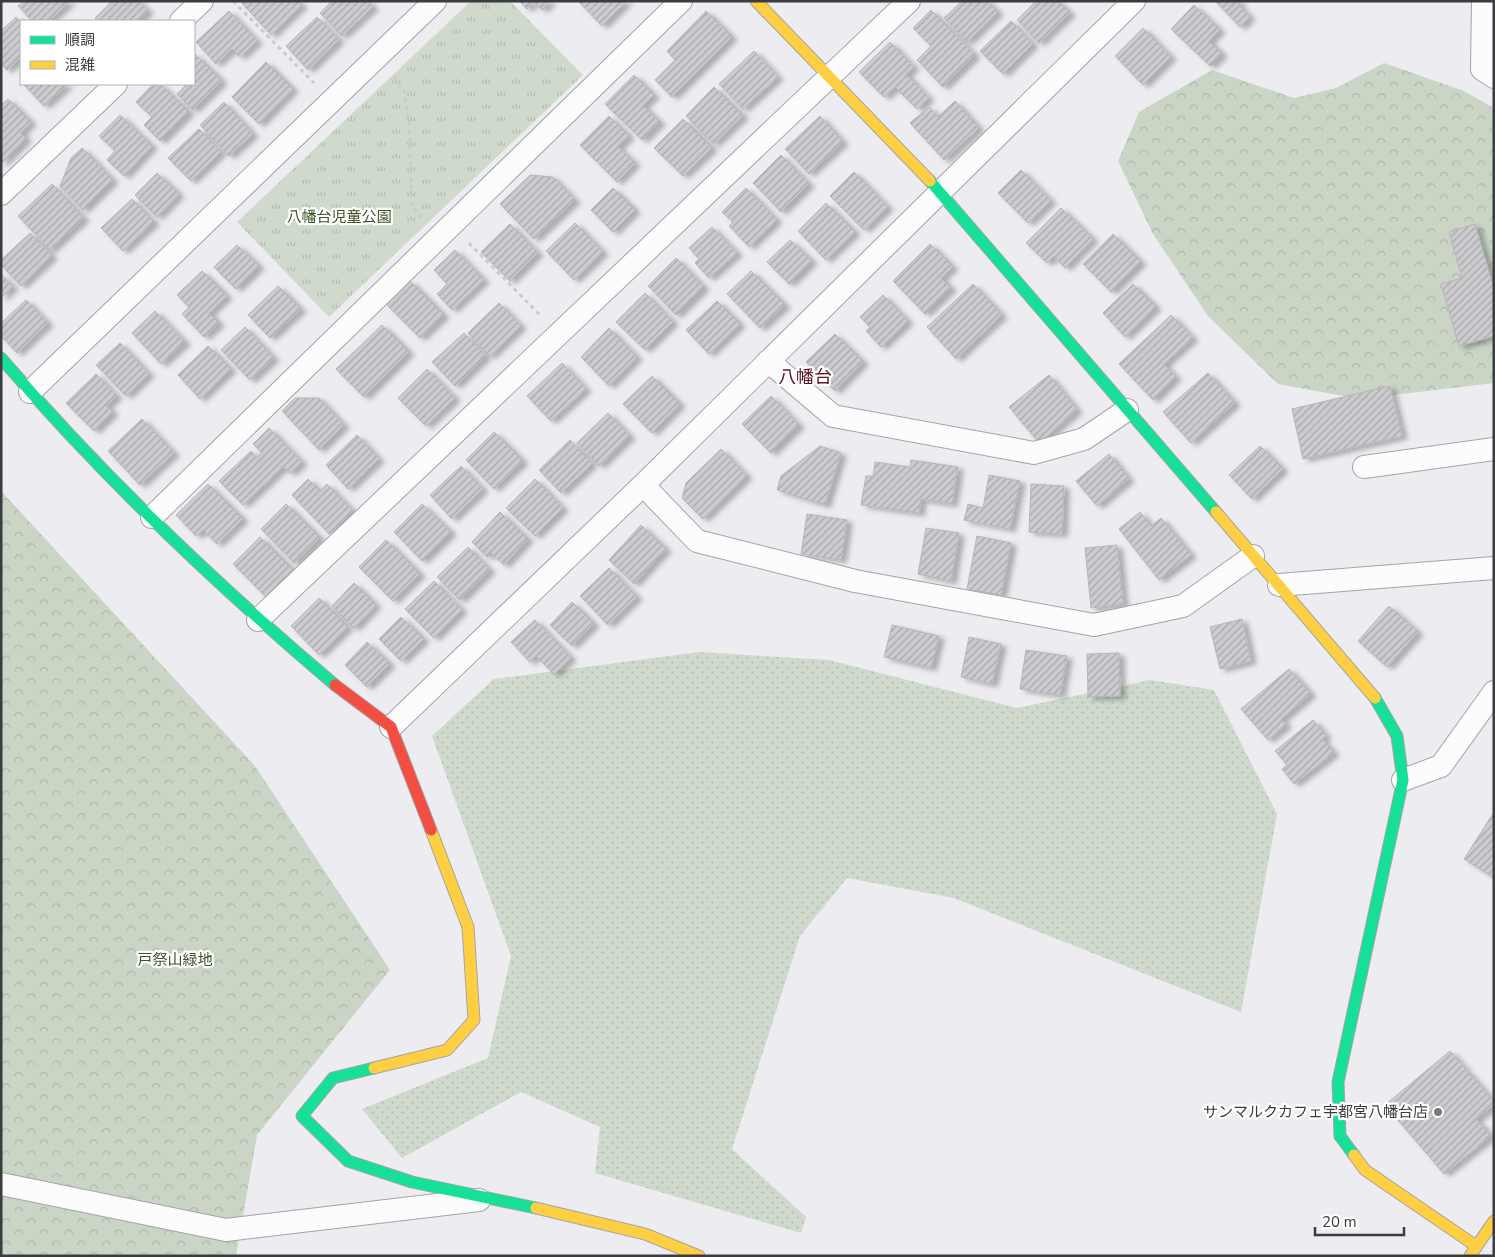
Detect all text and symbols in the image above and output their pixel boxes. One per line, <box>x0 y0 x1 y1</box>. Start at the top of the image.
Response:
legend <box>20 20 195 85</box>
text: 順調 <box>65 30 95 50</box>
text: 混雑 <box>65 55 95 75</box>
park label: 八幡台児童公園 <box>286 207 392 227</box>
district label: 八幡台 <box>778 365 832 389</box>
park label: 戸祭山緑地 <box>137 950 213 970</box>
place label: サンマルクカフェ宇都宮八幡台店 <box>1203 1102 1428 1122</box>
marker: サンマルクカフェ宇都宮八幡台店 <box>1432 1106 1444 1118</box>
scale bar <box>1315 1204 1404 1236</box>
text: 20 m <box>1322 1212 1357 1232</box>

